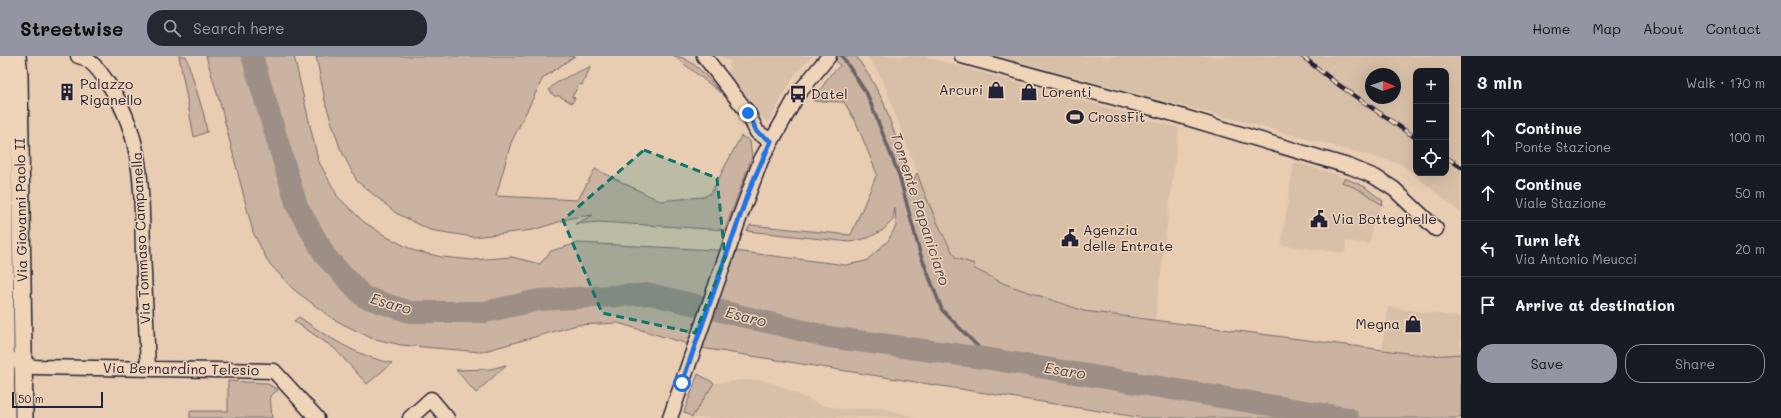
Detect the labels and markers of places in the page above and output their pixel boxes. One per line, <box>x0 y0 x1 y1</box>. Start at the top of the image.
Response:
place label: Palazzo Riganello <box>80 74 142 109</box>
place label: Arcuri <box>939 80 983 99</box>
shop icon: Arcuri <box>986 80 1006 100</box>
building icon: Palazzo Riganello <box>57 82 77 102</box>
shop icon: Lorenti <box>1019 82 1039 102</box>
place label: Lorenti <box>1042 82 1092 101</box>
bus stop icon: Datel <box>788 84 808 104</box>
place label: Datel <box>811 84 848 103</box>
sports icon: CrossFit <box>1065 107 1085 127</box>
place label: CrossFit <box>1088 107 1145 126</box>
public building icon: Via Botteghelle <box>1309 209 1329 229</box>
place label: Via Botteghelle <box>1332 209 1437 228</box>
place label: Agenzia delle Entrate <box>1083 220 1173 255</box>
public building icon: Agenzia delle Entrate <box>1060 228 1080 248</box>
place label: Megna <box>1356 314 1400 333</box>
shop icon: Megna <box>1403 314 1423 334</box>

